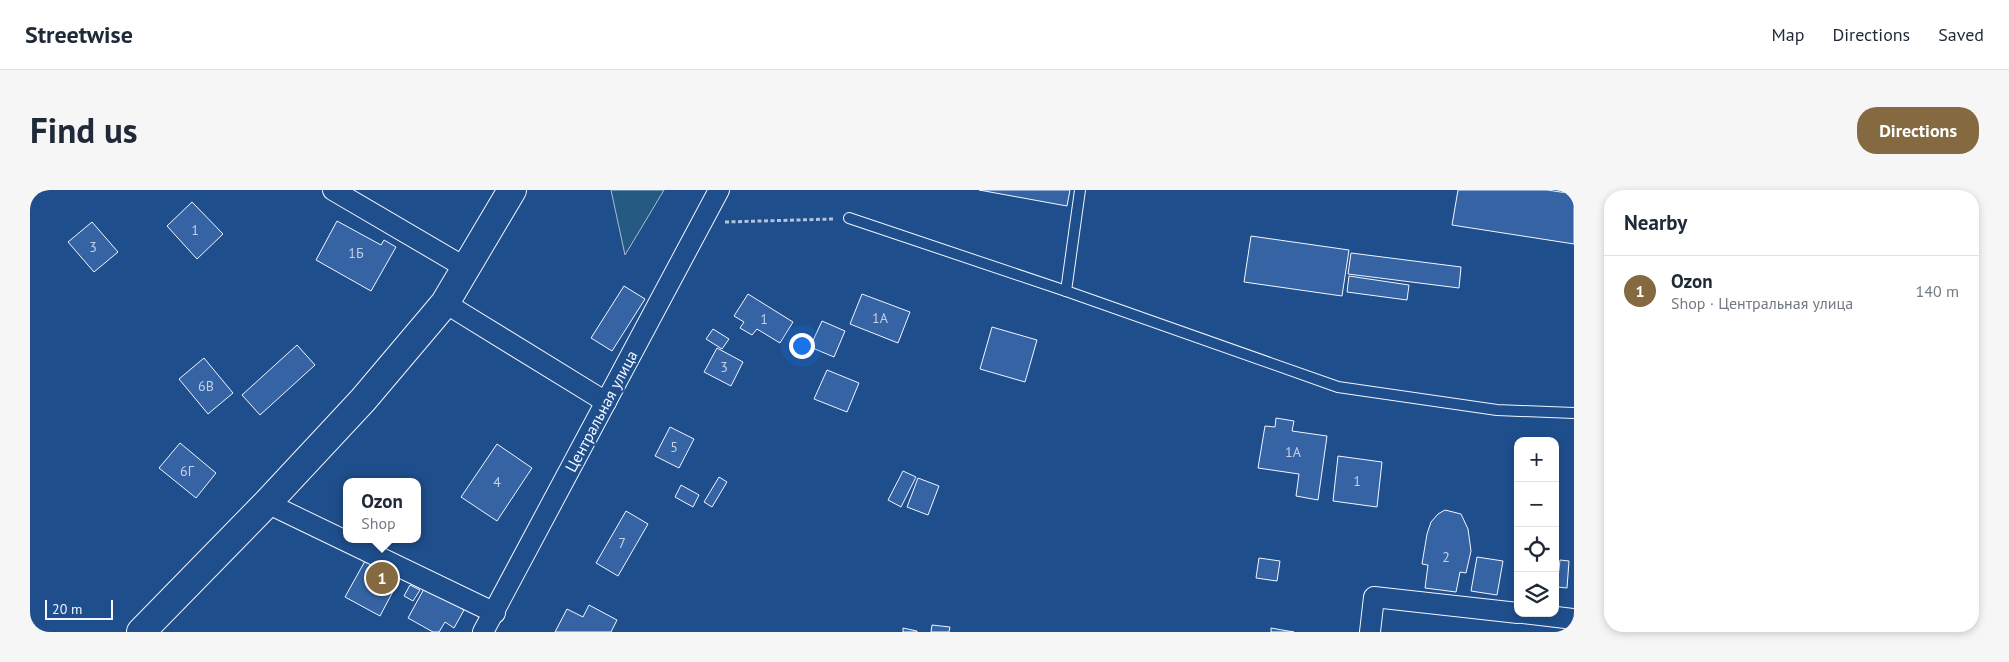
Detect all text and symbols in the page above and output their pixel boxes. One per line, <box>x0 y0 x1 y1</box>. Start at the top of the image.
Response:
text: Streetwise <box>25 19 133 50</box>
text: Map <box>1772 23 1804 46</box>
text: Directions <box>1832 23 1910 46</box>
text: Saved <box>1938 23 1984 46</box>
text: Find us <box>30 107 138 153</box>
button: Directions <box>1857 107 1979 154</box>
text: Nearby <box>1624 209 1687 236</box>
house number: 1 <box>191 221 199 239</box>
house number: 3 <box>89 238 97 256</box>
house number: 1Б <box>348 244 364 262</box>
text: Ozon <box>1671 269 1713 293</box>
text: 1 <box>1635 281 1645 301</box>
text: 140 m <box>1916 281 1959 301</box>
text: Shop · Центральная улица <box>1671 293 1853 313</box>
house number: 1А <box>872 309 889 327</box>
house number: 1 <box>760 310 768 328</box>
your location <box>789 333 815 359</box>
street label: Центральная улица <box>560 347 642 475</box>
house number: 3 <box>720 358 728 376</box>
house number: 6В <box>198 377 214 395</box>
map controls <box>1514 437 1559 617</box>
button: + <box>1514 437 1559 482</box>
house number: 5 <box>670 438 678 456</box>
house number: 1А <box>1285 443 1302 461</box>
house number: 6Г <box>180 462 195 480</box>
house number: 1 <box>1353 472 1361 490</box>
house number: 4 <box>493 473 501 491</box>
popup <box>343 478 421 543</box>
button: − <box>1514 482 1559 527</box>
text: Ozon <box>361 489 403 513</box>
text: Shop <box>361 513 396 533</box>
button: locate <box>1514 527 1559 572</box>
house number: 7 <box>618 534 626 552</box>
house number: 2 <box>1442 548 1450 566</box>
pin: 1 <box>366 559 398 597</box>
button: layers <box>1514 572 1559 617</box>
scale bar <box>45 597 112 620</box>
text: 20 m <box>52 600 82 618</box>

